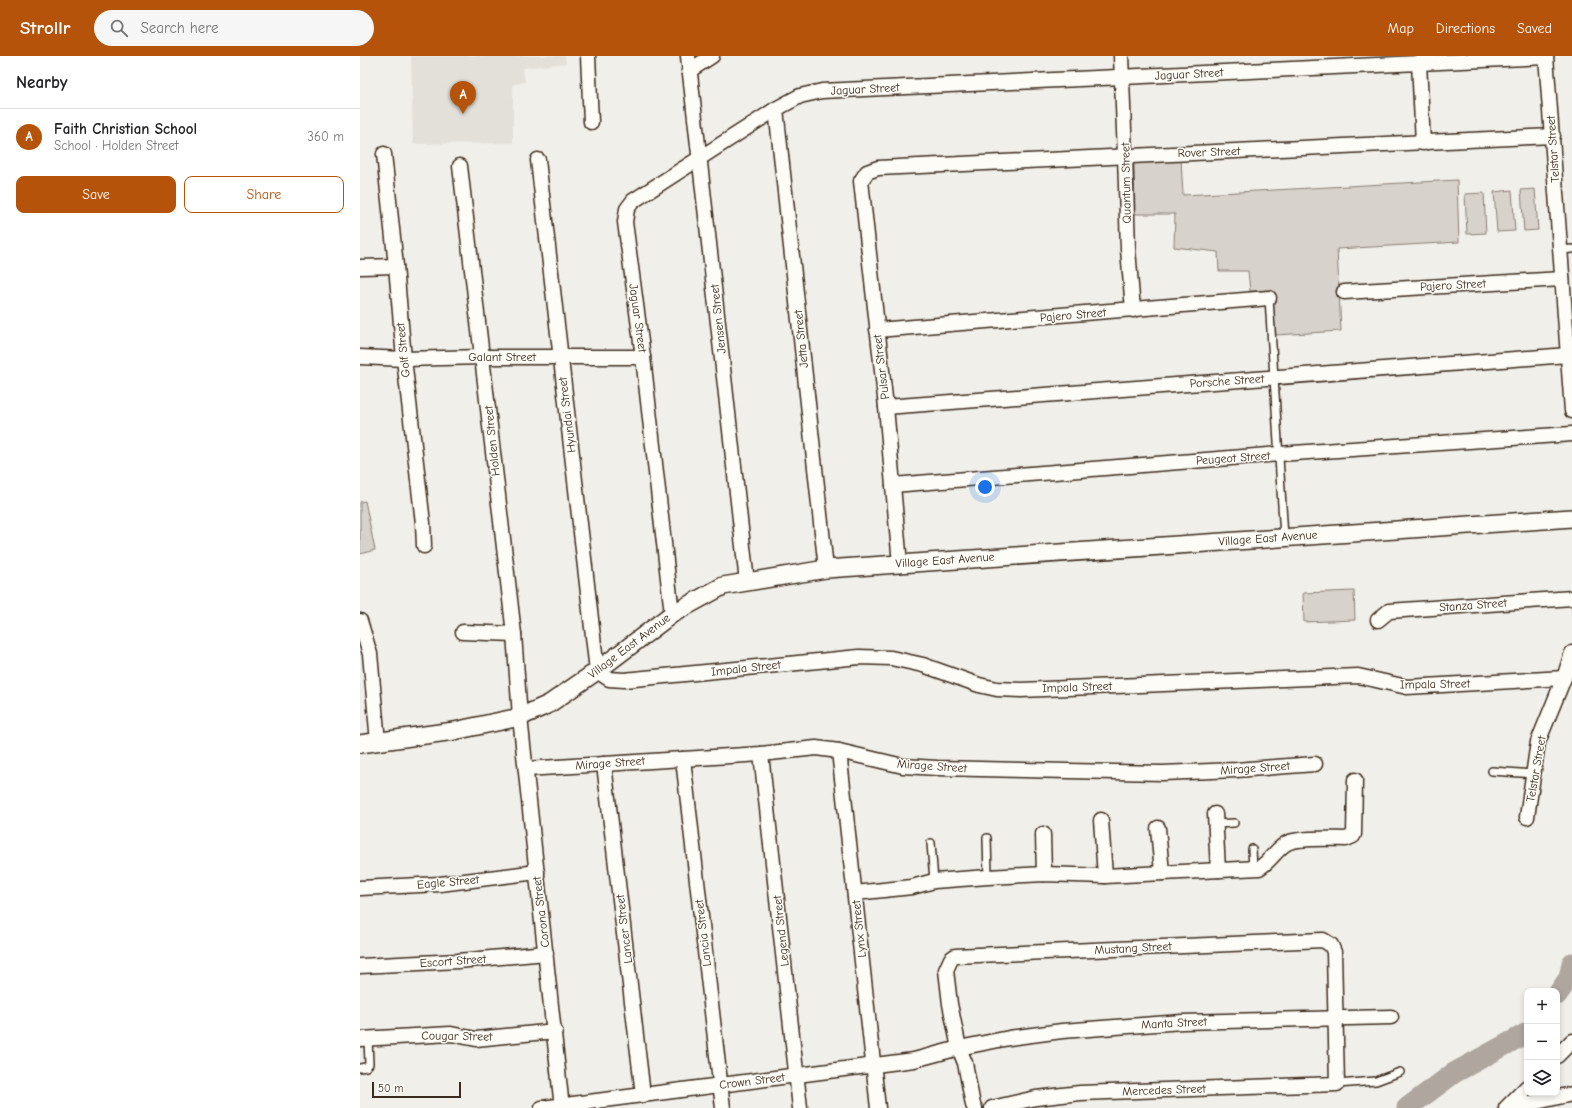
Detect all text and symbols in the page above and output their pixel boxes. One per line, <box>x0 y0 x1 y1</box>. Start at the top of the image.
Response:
search box <box>94 10 374 46</box>
text: Strollr <box>20 17 70 39</box>
icon: search <box>108 17 130 39</box>
text: Search here <box>140 19 219 37</box>
text: Map <box>1387 20 1414 37</box>
text: Directions <box>1436 20 1495 37</box>
text: Saved <box>1517 20 1552 37</box>
street label: Jaguar Street <box>1154 65 1224 83</box>
text: Nearby <box>16 73 67 92</box>
street label: Jaguar Street <box>830 80 900 98</box>
pin: A <box>450 81 476 114</box>
street label: Telstar Street <box>1544 115 1562 183</box>
text: Faith Christian School <box>54 120 197 138</box>
text: A <box>25 129 33 144</box>
text: 360 m <box>307 129 344 144</box>
text: School · Holden Street <box>54 138 179 153</box>
street label: Quantum Street <box>1118 142 1134 224</box>
street label: Rover Street <box>1177 144 1241 160</box>
button: Save <box>16 176 176 213</box>
button: Share <box>184 176 344 213</box>
street label: Pajero Street <box>1420 276 1487 294</box>
street label: Jaguar Street <box>626 283 650 354</box>
street label: Jensen Street <box>707 283 729 354</box>
street label: Pajero Street <box>1039 305 1107 325</box>
street label: Jetta Street <box>791 309 811 369</box>
street label: Golf Street <box>393 321 413 378</box>
street label: Pulsar Street <box>870 333 892 400</box>
street label: Galant Street <box>468 350 536 364</box>
street label: Porsche Street <box>1189 371 1265 391</box>
street label: Hyundai Street <box>555 376 579 454</box>
street label: Holden Street <box>481 405 503 477</box>
street label: Peugeot Street <box>1195 448 1271 468</box>
your location <box>975 477 995 497</box>
street label: Village East Avenue <box>1218 528 1318 548</box>
street label: Village East Avenue <box>895 550 995 570</box>
street label: Stanza Street <box>1439 596 1508 614</box>
street label: Village East Avenue <box>585 611 673 681</box>
street label: Impala Street <box>710 657 782 679</box>
street label: Impala Street <box>1400 676 1471 692</box>
street label: Impala Street <box>1042 679 1113 695</box>
street label: Telstar Street <box>1523 734 1549 803</box>
street label: Mirage Street <box>575 754 646 772</box>
street label: Mirage Street <box>897 757 968 775</box>
street label: Mirage Street <box>1220 759 1291 777</box>
street label: Eagle Street <box>416 872 480 892</box>
street label: Corona Street <box>530 875 552 948</box>
street label: Lancer Street <box>613 893 635 964</box>
street label: Legend Street <box>770 894 792 967</box>
street label: Lancia Street <box>692 898 714 967</box>
street label: Lynx Street <box>849 899 869 958</box>
street label: Mustang Street <box>1094 939 1173 957</box>
street label: Escort Street <box>419 952 487 970</box>
map controls <box>1524 988 1560 1096</box>
button: + <box>1524 988 1560 1024</box>
street label: Manta Street <box>1141 1014 1208 1032</box>
button: − <box>1524 1024 1560 1060</box>
street label: Cougar Street <box>421 1028 493 1044</box>
button: layers <box>1524 1060 1560 1096</box>
street label: Crown Street <box>718 1070 786 1092</box>
scale bar <box>372 1080 461 1099</box>
text: 50 m <box>378 1082 403 1095</box>
street label: Mercedes Street <box>1122 1082 1207 1098</box>

